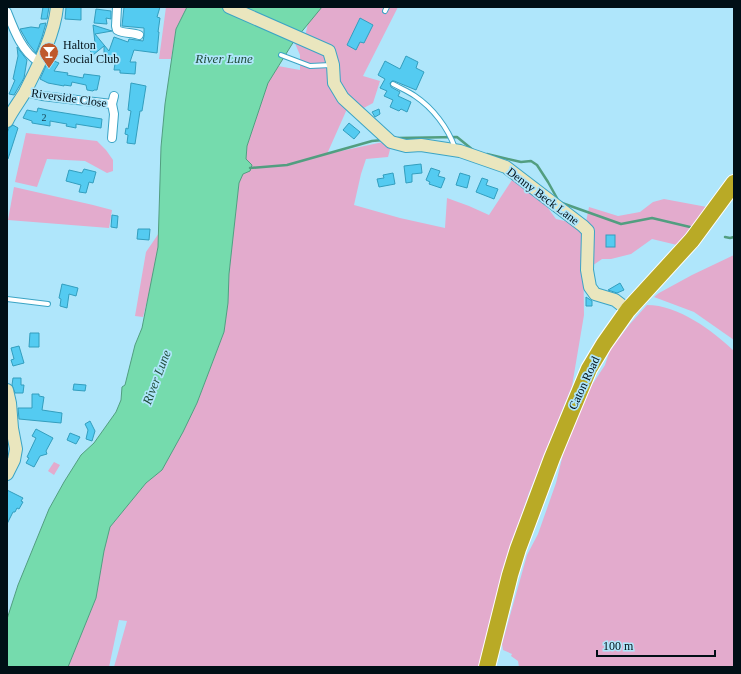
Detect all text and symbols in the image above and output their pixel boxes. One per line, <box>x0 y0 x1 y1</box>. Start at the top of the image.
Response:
place label: Halton Social Club <box>63 38 119 66</box>
bar icon: Halton Social Club <box>38 41 60 69</box>
water label: River Lune <box>194 51 253 66</box>
street label: Riverside Close <box>30 86 108 110</box>
house number: 2 <box>42 112 47 123</box>
street label: Denny Beck Lane <box>504 164 582 228</box>
water label: River Lune <box>139 347 174 408</box>
street label: Caton Road <box>566 354 602 412</box>
scale bar <box>597 632 715 658</box>
text: 100 m <box>603 639 634 653</box>

